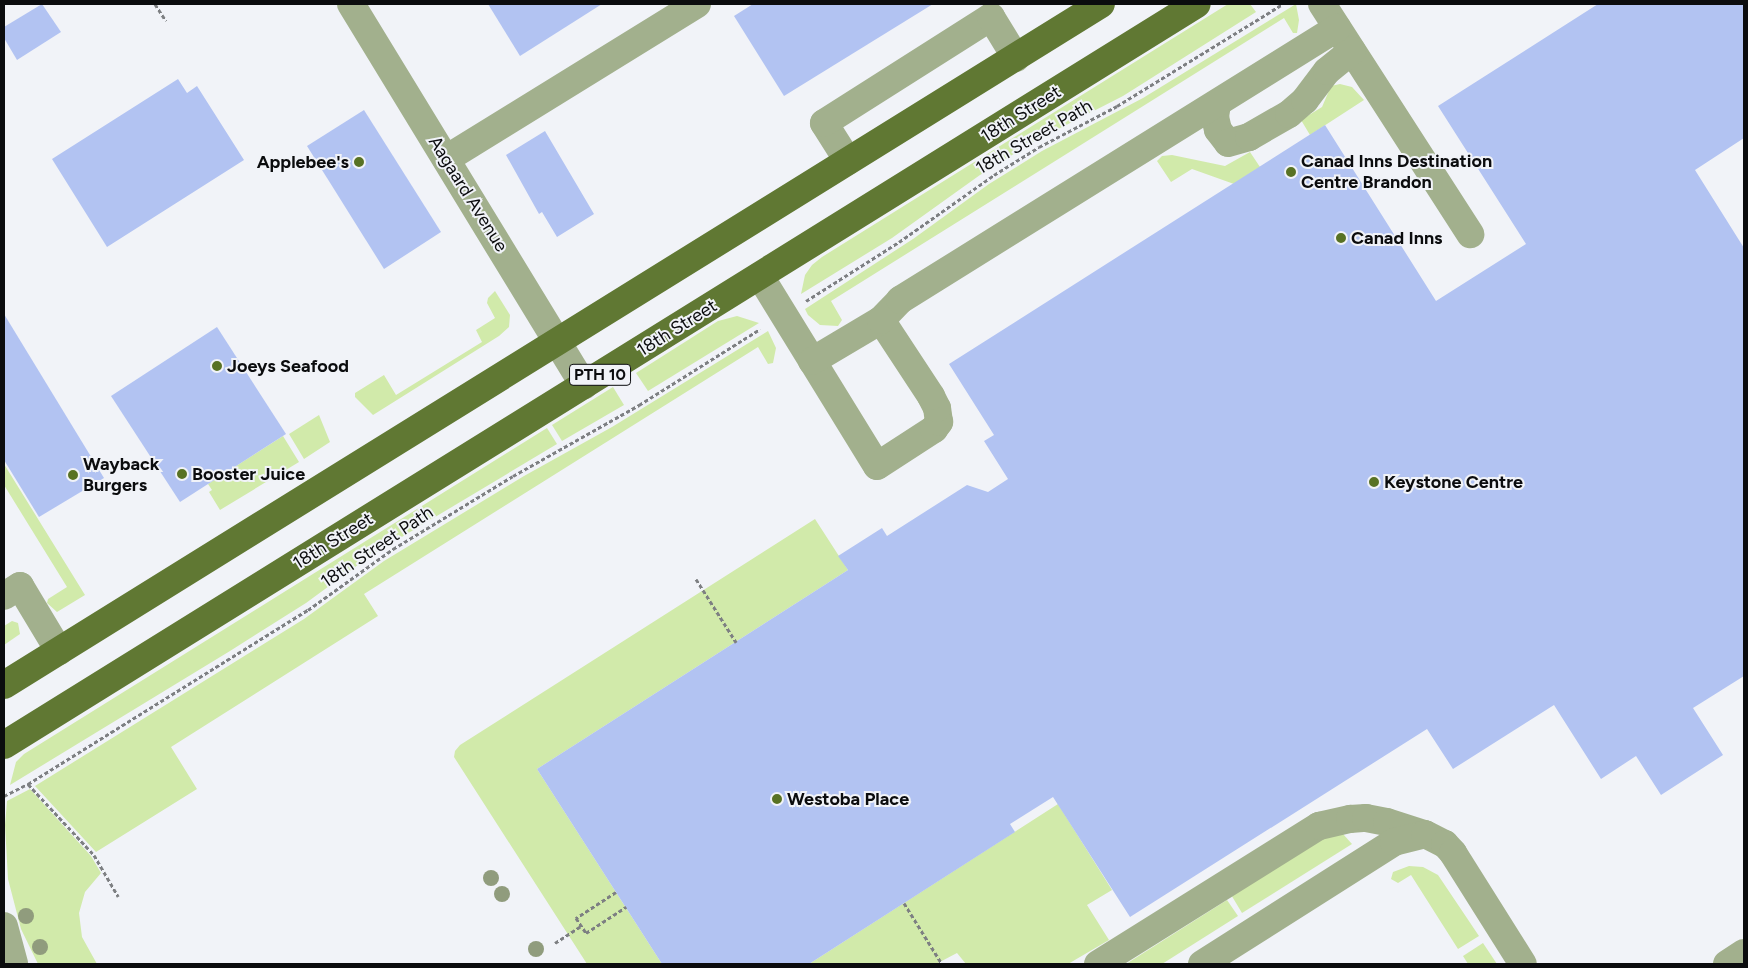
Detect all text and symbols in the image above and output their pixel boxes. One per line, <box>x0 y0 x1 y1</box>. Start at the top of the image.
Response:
street label: 18th Street <box>977 81 1065 147</box>
street label: 18th Street Path <box>972 95 1096 179</box>
street label: Aagaard Avenue <box>424 132 512 256</box>
place label: Applebee's <box>257 151 349 173</box>
place label: Canad Inns Destination Centre Brandon <box>1301 151 1492 193</box>
marker: Applebee's <box>353 156 365 168</box>
marker: Canad Inns Destination Centre Brandon <box>1285 166 1297 178</box>
place label: Canad Inns <box>1351 227 1442 249</box>
marker: Canad Inns <box>1335 232 1347 244</box>
street label: 18th Street <box>633 295 721 361</box>
place label: Joeys Seafood <box>227 355 349 377</box>
marker: Joeys Seafood <box>211 360 223 372</box>
road number: PTH 10 <box>569 362 631 388</box>
place label: Wayback Burgers <box>83 454 160 496</box>
place label: Booster Juice <box>192 463 305 485</box>
marker: Booster Juice <box>176 468 188 480</box>
marker: Wayback Burgers <box>67 469 79 481</box>
place label: Keystone Centre <box>1384 471 1523 493</box>
marker: Keystone Centre <box>1368 476 1380 488</box>
street label: 18th Street Path <box>317 501 437 593</box>
street label: 18th Street <box>289 508 377 574</box>
place label: Westoba Place <box>787 788 909 810</box>
marker: Westoba Place <box>771 793 783 805</box>

